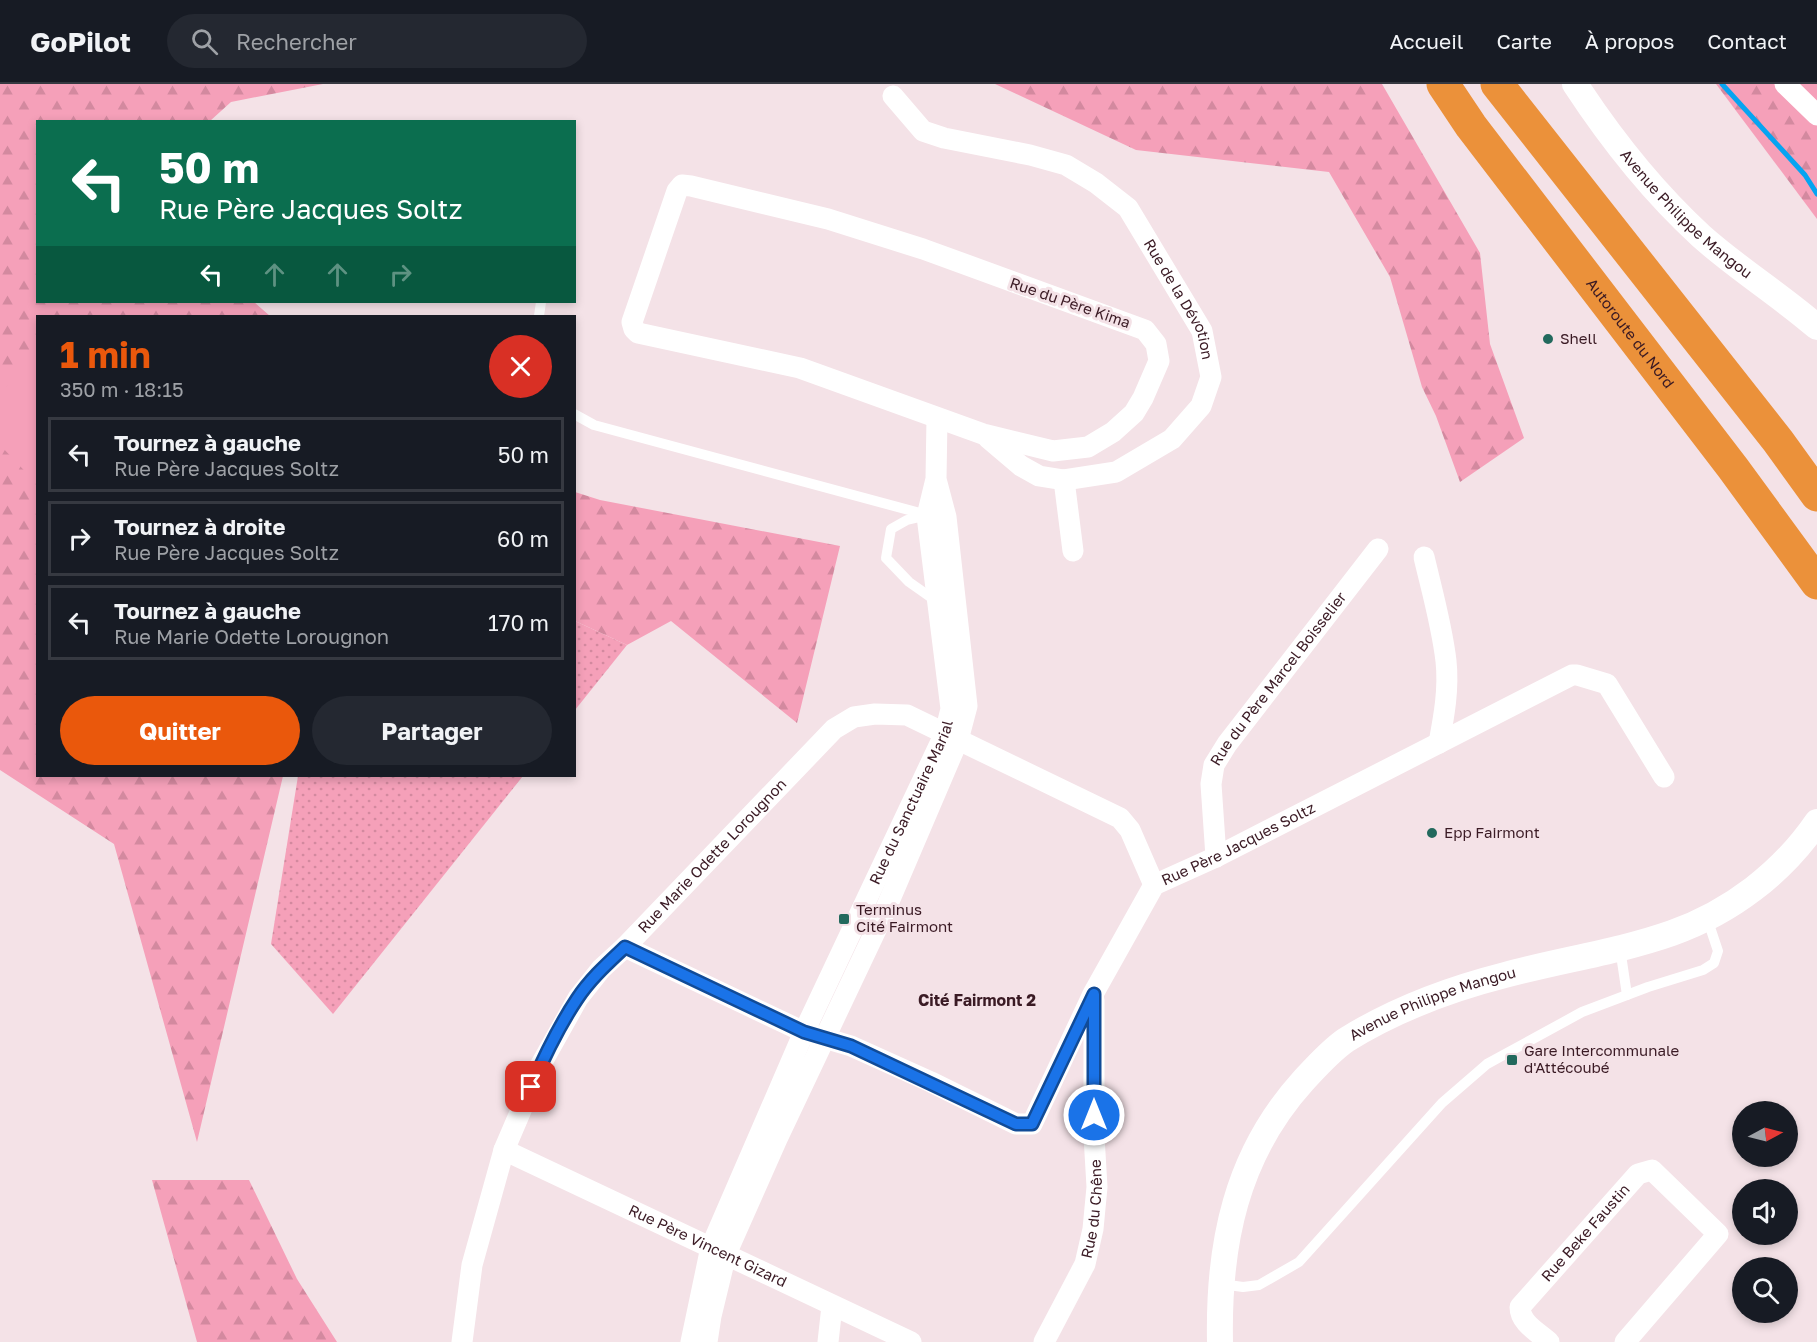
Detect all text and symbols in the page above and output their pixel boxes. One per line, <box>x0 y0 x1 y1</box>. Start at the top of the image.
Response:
search box <box>167 14 587 68</box>
text: GoPilot <box>30 25 131 58</box>
icon: search <box>188 25 221 58</box>
text: Rechercher <box>236 28 357 55</box>
text: Accueil <box>1390 28 1463 54</box>
text: Carte <box>1496 28 1552 54</box>
text: À propos <box>1585 28 1674 54</box>
text: Contact <box>1707 28 1787 54</box>
text: 50 m <box>159 142 259 192</box>
icon: left <box>60 144 138 222</box>
street label: Avenue Philippe Mangou <box>1617 145 1756 282</box>
text: Rue Père Jacques Soltz <box>159 193 463 225</box>
street label: Rue de la Dévotion <box>1141 235 1217 361</box>
icon: left <box>195 258 228 291</box>
icon: ahead <box>258 258 291 291</box>
icon: ahead <box>321 258 354 291</box>
icon: right <box>384 258 417 291</box>
street label: Rue du Père Kima <box>1008 273 1133 331</box>
street label: Autoroute du Nord <box>1583 274 1679 391</box>
place label: Shell <box>1560 329 1597 347</box>
marker: Shell <box>1541 332 1555 346</box>
text: 1 min <box>60 333 151 376</box>
button: close <box>489 335 552 398</box>
text: 350 m · 18:15 <box>60 377 184 401</box>
text: Tournez à gauche <box>114 429 301 456</box>
icon: left <box>63 438 96 471</box>
text: 50 m <box>498 441 549 468</box>
text: Rue Père Jacques Soltz <box>114 456 339 480</box>
text: Tournez à droite <box>114 513 285 540</box>
icon: right <box>63 522 96 555</box>
text: 60 m <box>497 525 549 552</box>
text: Rue Père Jacques Soltz <box>114 540 339 564</box>
street label: Rue du Père Marcel Boisselier <box>1206 588 1350 769</box>
text: Tournez à gauche <box>114 597 301 624</box>
icon: left <box>63 606 96 639</box>
text: 170 m <box>488 609 549 636</box>
text: Rue Marie Odette Lorougnon <box>114 624 389 648</box>
button: Quitter <box>60 696 300 765</box>
button: Partager <box>312 696 552 765</box>
street label: Rue du Sanctuaire Marial <box>865 718 956 887</box>
street label: Rue Marie Odette Lorougnon <box>634 774 790 936</box>
street label: Rue Père Jacques Soltz <box>1158 798 1318 888</box>
place label: Epp Fairmont <box>1444 823 1540 841</box>
marker: Epp Fairmont <box>1425 826 1439 840</box>
place label: Terminus Cité Fairmont <box>856 900 953 935</box>
marker: Terminus Cité Fairmont <box>837 912 851 926</box>
street label: Avenue Philippe Mangou <box>1346 963 1517 1044</box>
district label: Cité Fairmont 2 <box>918 990 1036 1010</box>
place label: Gare Intercommunale d'Attécoubé <box>1524 1041 1680 1076</box>
marker: Gare Intercommunale d'Attécoubé <box>1505 1053 1519 1067</box>
pin <box>505 1061 556 1112</box>
icon: arrive <box>514 1070 547 1103</box>
position arrow <box>1062 1083 1126 1147</box>
north arrow <box>1732 1101 1798 1167</box>
map controls <box>1732 1101 1798 1323</box>
street label: Rue du Chêne <box>1077 1159 1105 1260</box>
button: sound <box>1732 1179 1798 1245</box>
street label: Rue Beke Faustin <box>1537 1180 1633 1285</box>
street label: Rue Père Vincent Gizard <box>626 1200 790 1290</box>
button: search <box>1732 1257 1798 1323</box>

